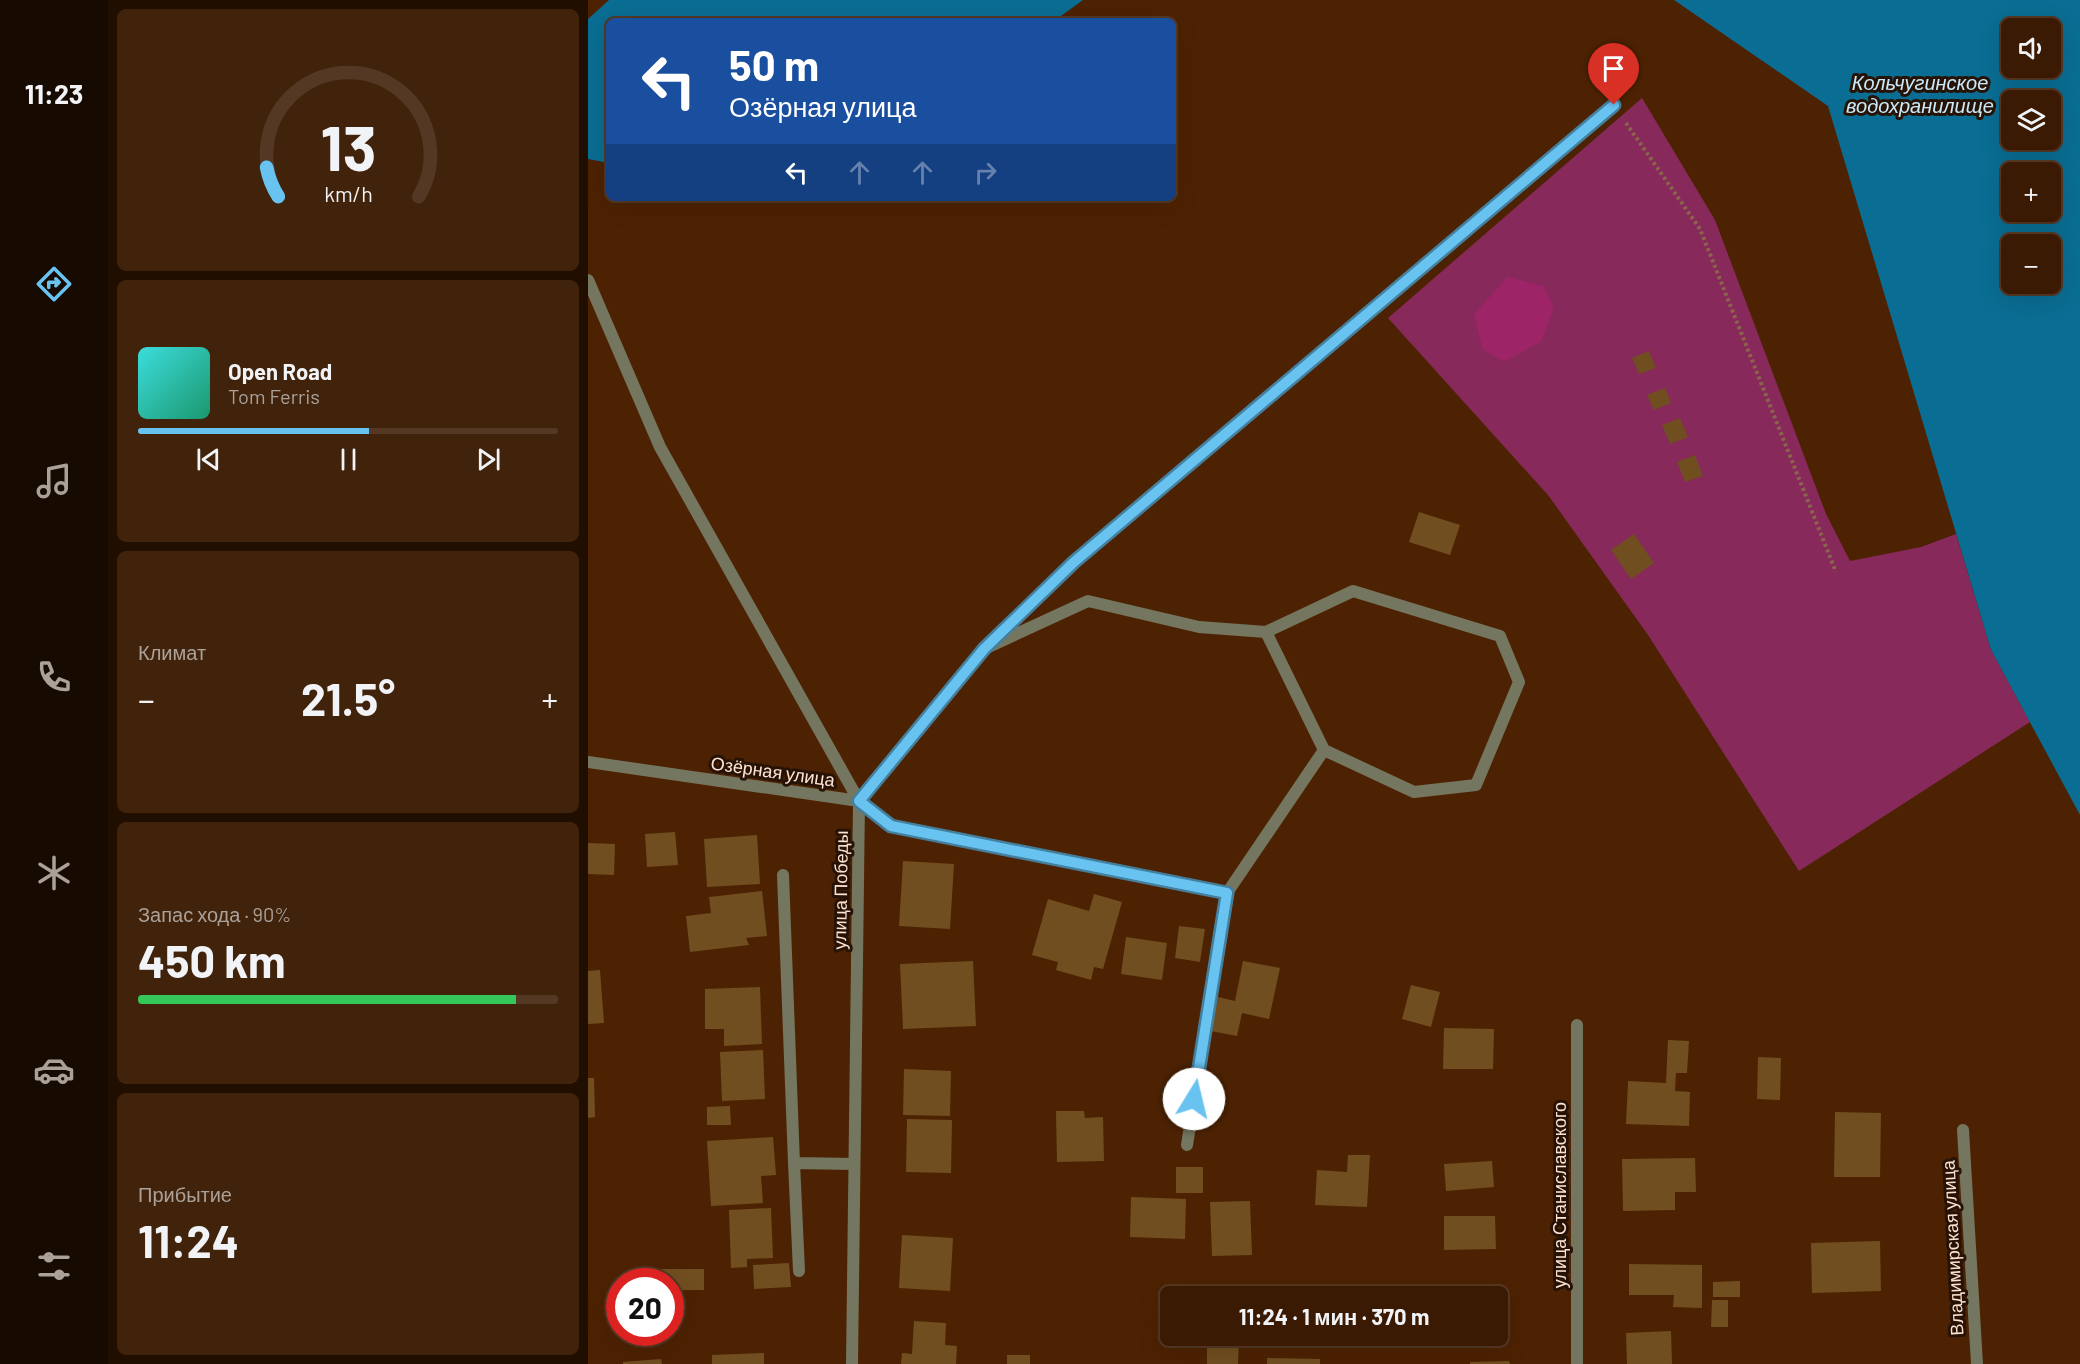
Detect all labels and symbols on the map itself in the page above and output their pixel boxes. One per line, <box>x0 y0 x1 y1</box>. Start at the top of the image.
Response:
pin <box>1588 43 1639 105</box>
water label: Кольчугинское водохранилище <box>1846 70 1994 117</box>
street label: Озёрная улица <box>710 751 837 791</box>
street label: улица Победы <box>828 830 852 950</box>
position arrow <box>1162 1067 1226 1131</box>
street label: улица Станиславского <box>1548 1102 1570 1288</box>
street label: Владимирская улица <box>1936 1159 1968 1336</box>
speed limit sign: 20 <box>606 1268 684 1346</box>

